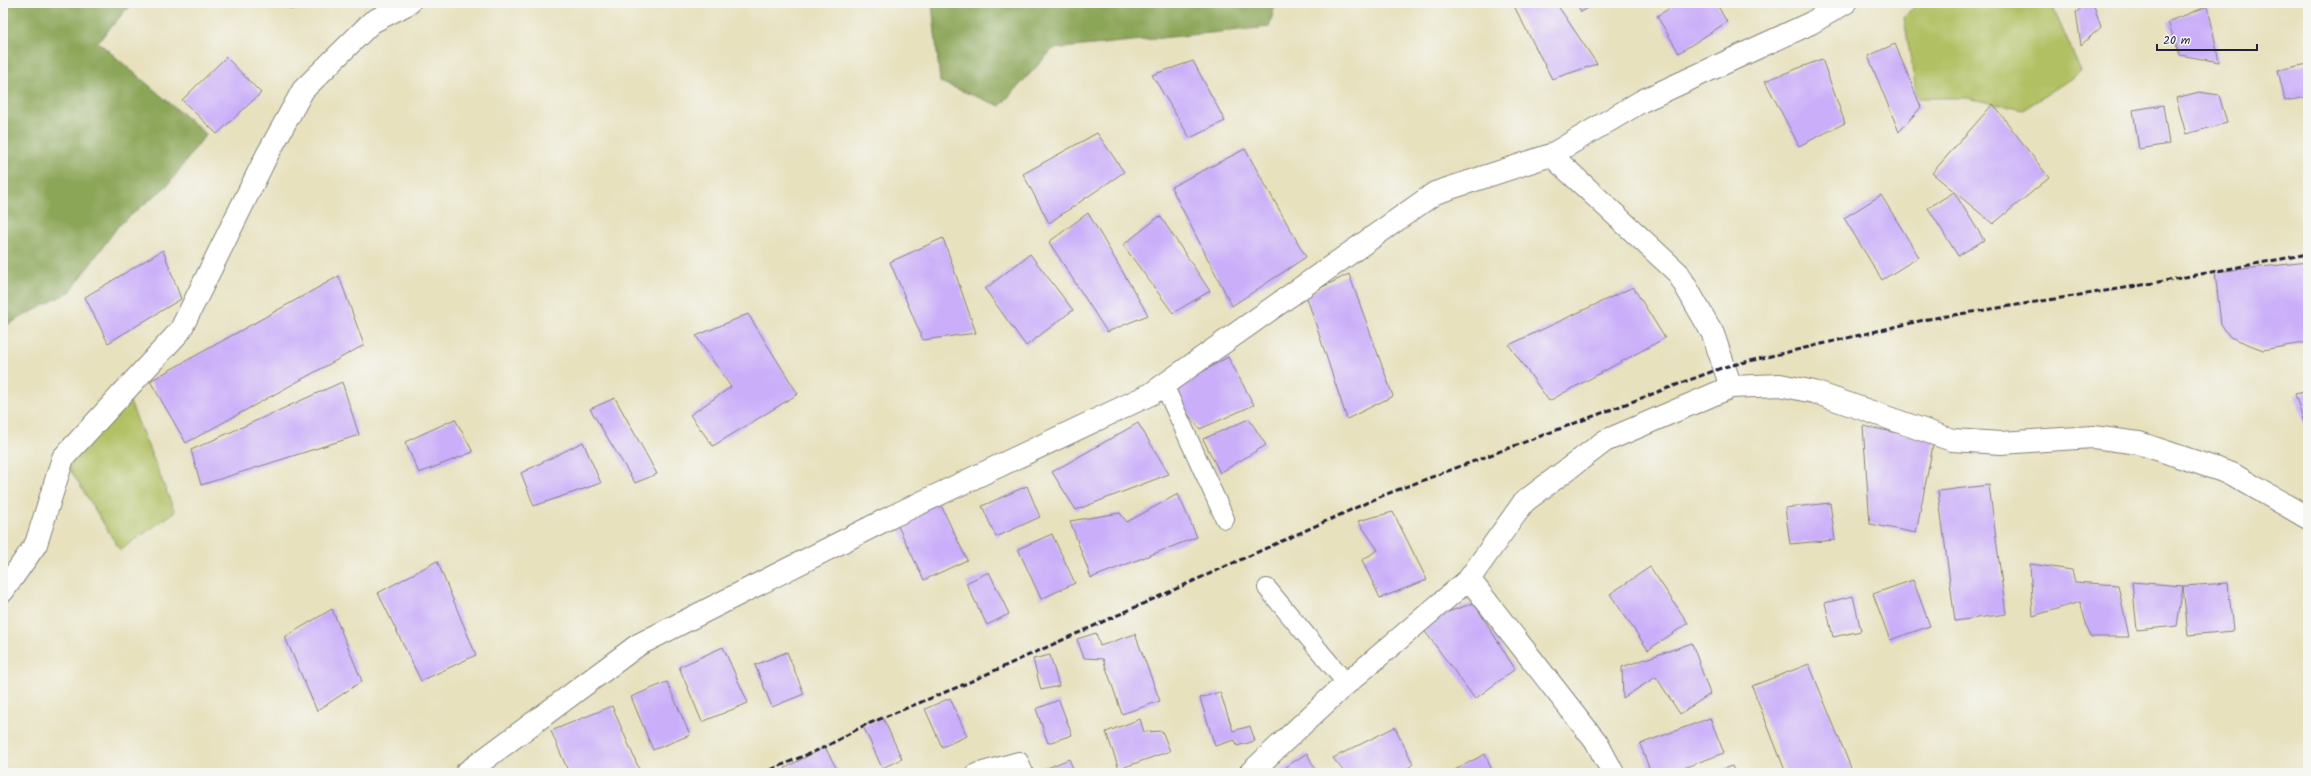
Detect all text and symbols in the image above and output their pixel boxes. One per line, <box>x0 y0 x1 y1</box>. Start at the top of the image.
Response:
scale bar <box>2157 26 2257 52</box>
text: 20 m <box>2163 31 2191 50</box>

